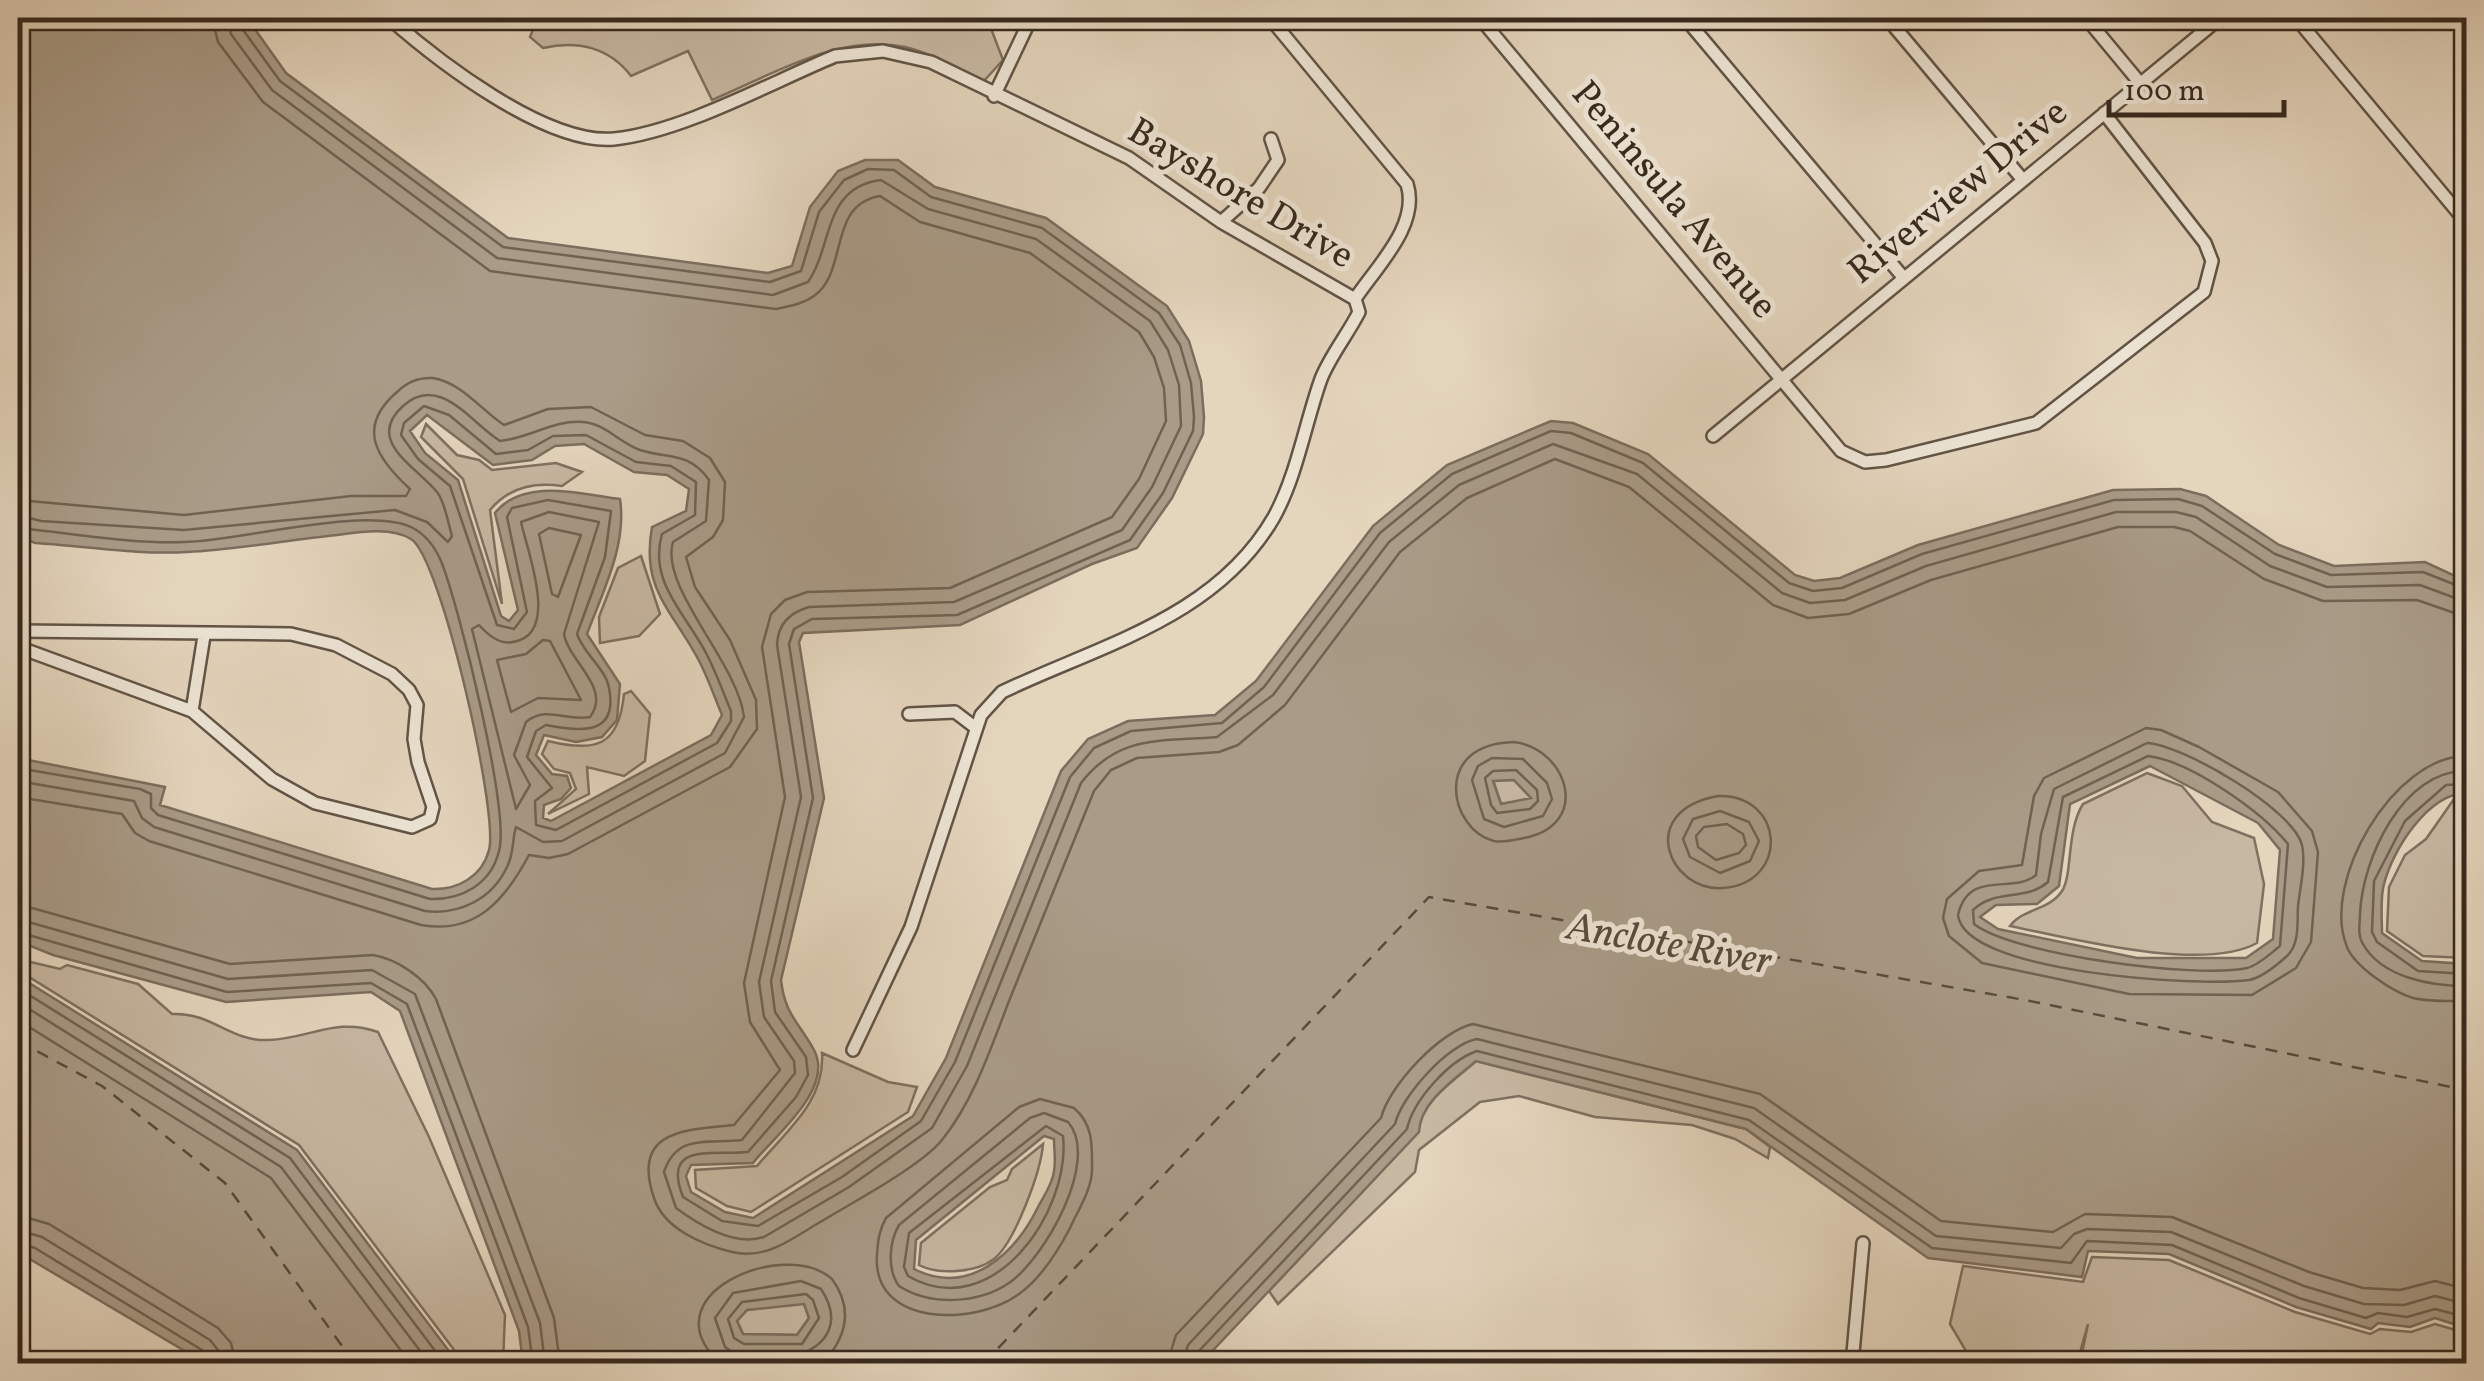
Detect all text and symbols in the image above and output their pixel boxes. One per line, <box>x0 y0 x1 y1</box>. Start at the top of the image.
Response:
scale bar <box>2109 55 2284 117</box>
street label: Peninsula Avenue <box>1558 71 1788 331</box>
text: 100 m <box>2124 71 2205 113</box>
street label: Riverview Drive <box>1838 88 2080 298</box>
street label: Bayshore Drive <box>1117 106 1363 284</box>
water label: Anclote River <box>1560 900 1777 992</box>

